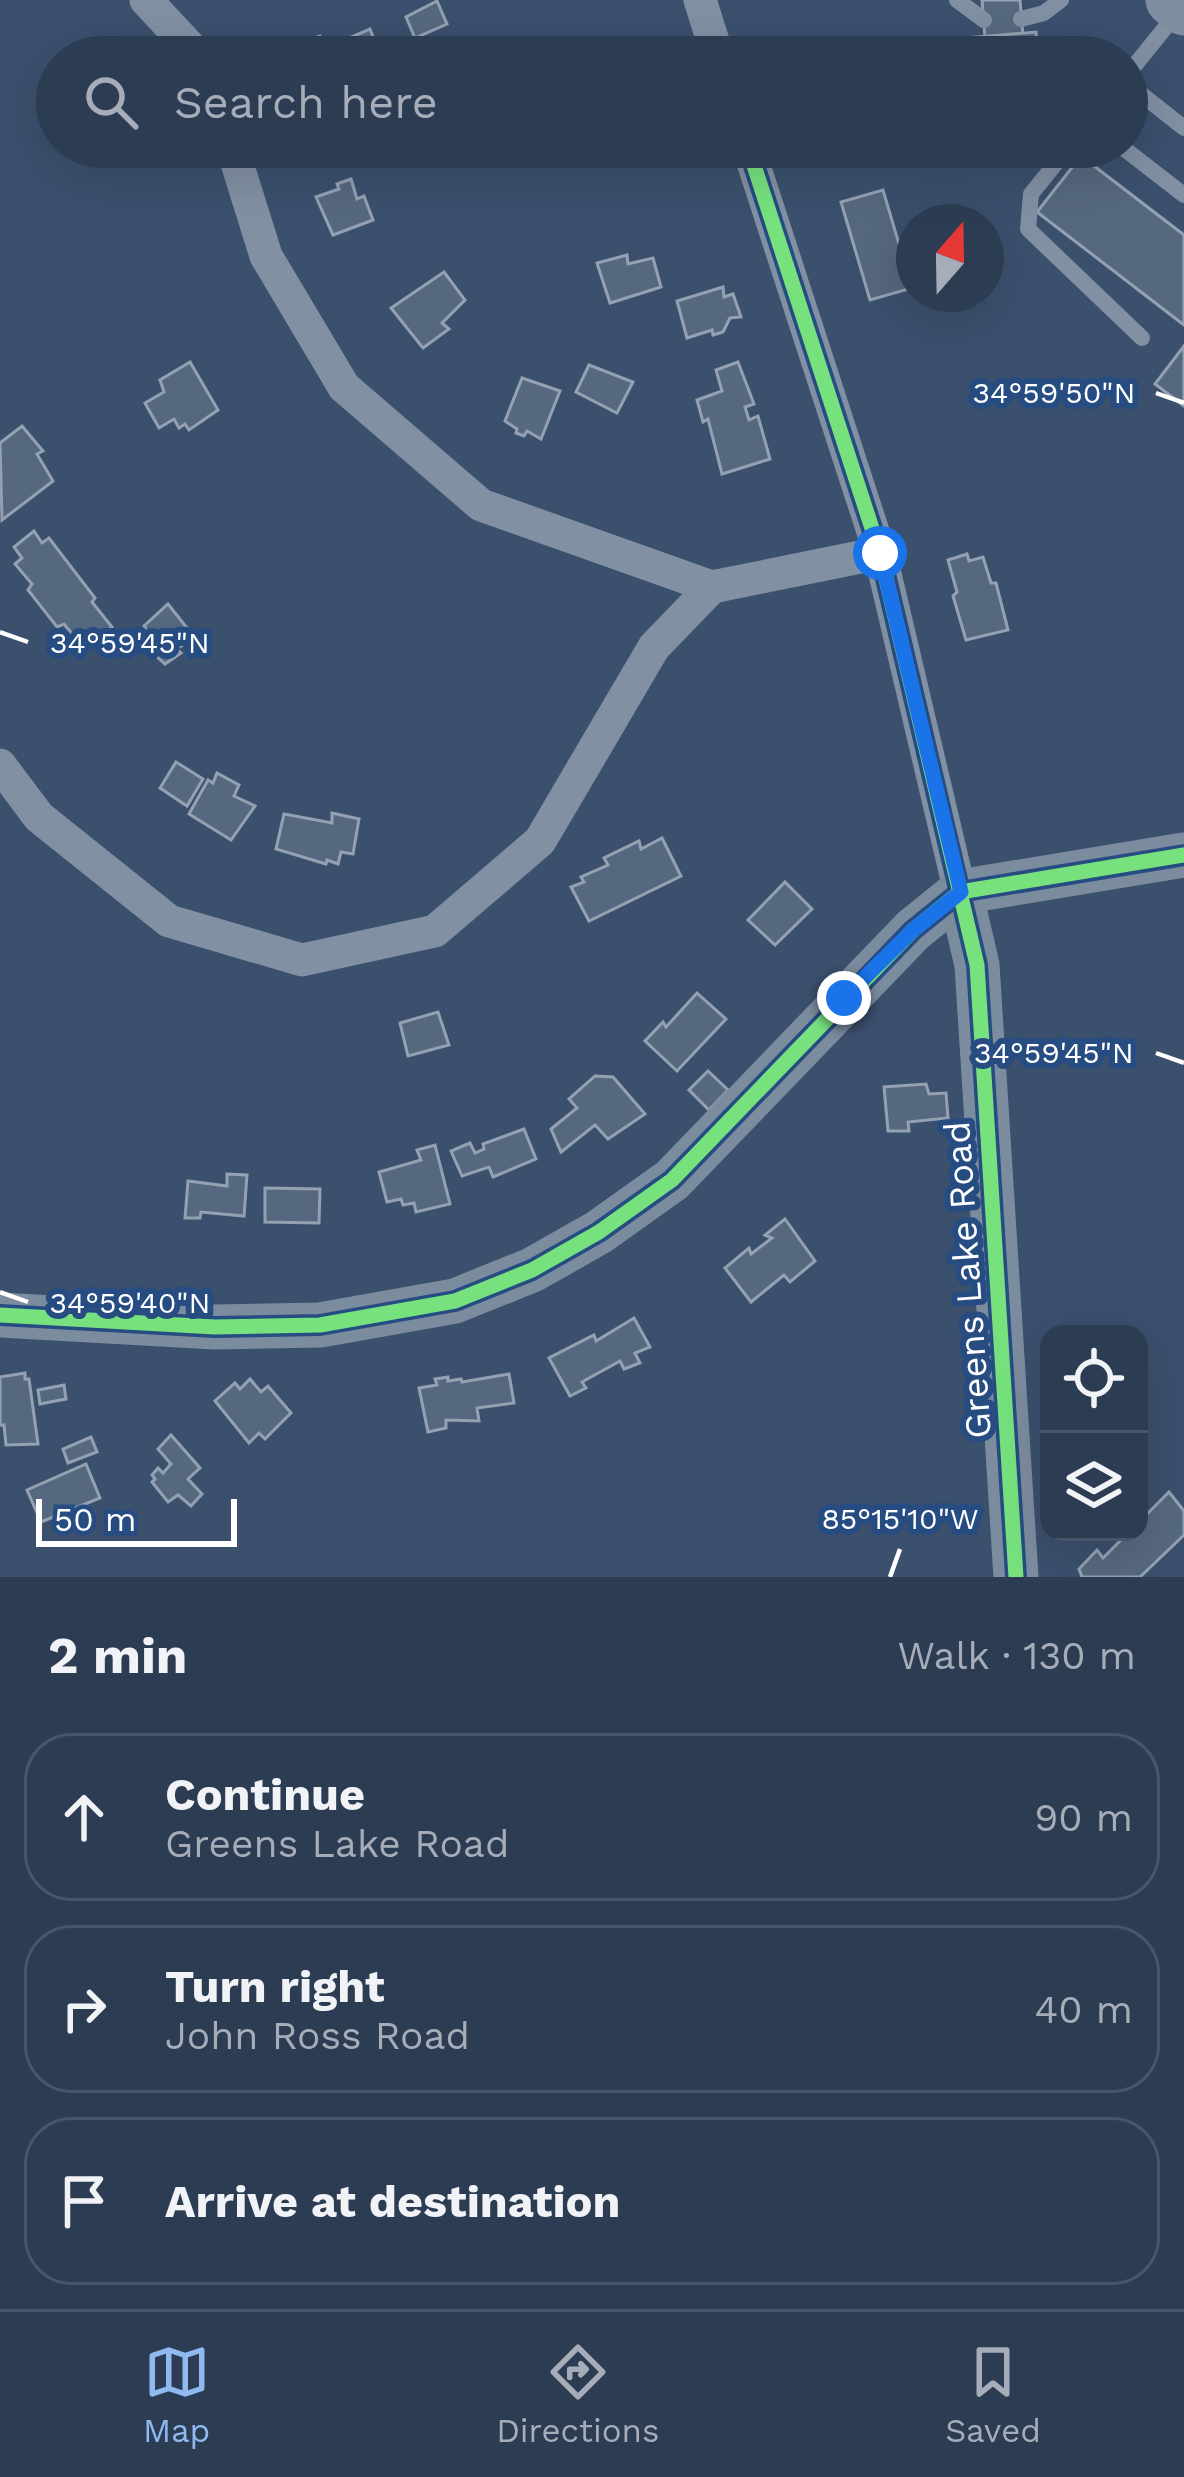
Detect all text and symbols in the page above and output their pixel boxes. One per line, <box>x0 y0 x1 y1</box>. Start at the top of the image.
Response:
search box <box>36 36 1148 168</box>
icon: search <box>78 69 144 135</box>
text: Search here <box>174 76 438 129</box>
north arrow <box>896 204 1004 312</box>
text: 34°59'50"N <box>973 375 1135 410</box>
route start <box>853 526 907 580</box>
text: 34°59'45"N <box>50 625 210 660</box>
route end <box>817 971 871 1025</box>
text: 34°59'45"N <box>974 1035 1134 1070</box>
street label: Greens Lake Road <box>936 1120 1000 1440</box>
text: 34°59'40"N <box>50 1285 210 1320</box>
map controls <box>1040 1325 1148 1541</box>
button: locate <box>1040 1325 1148 1433</box>
button: layers <box>1040 1433 1148 1541</box>
scale bar <box>36 1493 237 1546</box>
text: 50 m <box>54 1500 136 1539</box>
text: 85°15'10"W <box>821 1501 979 1536</box>
text: 2 min <box>48 1626 187 1685</box>
text: Walk · 130 m <box>898 1633 1136 1678</box>
text: Continue <box>165 1768 365 1821</box>
icon: ahead <box>51 1784 117 1850</box>
text: 90 m <box>1034 1795 1133 1840</box>
text: Greens Lake Road <box>165 1821 509 1866</box>
text: Turn right <box>165 1960 385 2013</box>
icon: right <box>51 1976 117 2042</box>
text: 40 m <box>1034 1987 1133 2032</box>
text: John Ross Road <box>165 2013 470 2058</box>
icon: arrive <box>51 2168 117 2234</box>
text: Arrive at destination <box>165 2175 620 2228</box>
tab: Map <box>143 2339 210 2450</box>
tab: Directions <box>496 2339 659 2450</box>
tab: Saved <box>945 2339 1041 2450</box>

